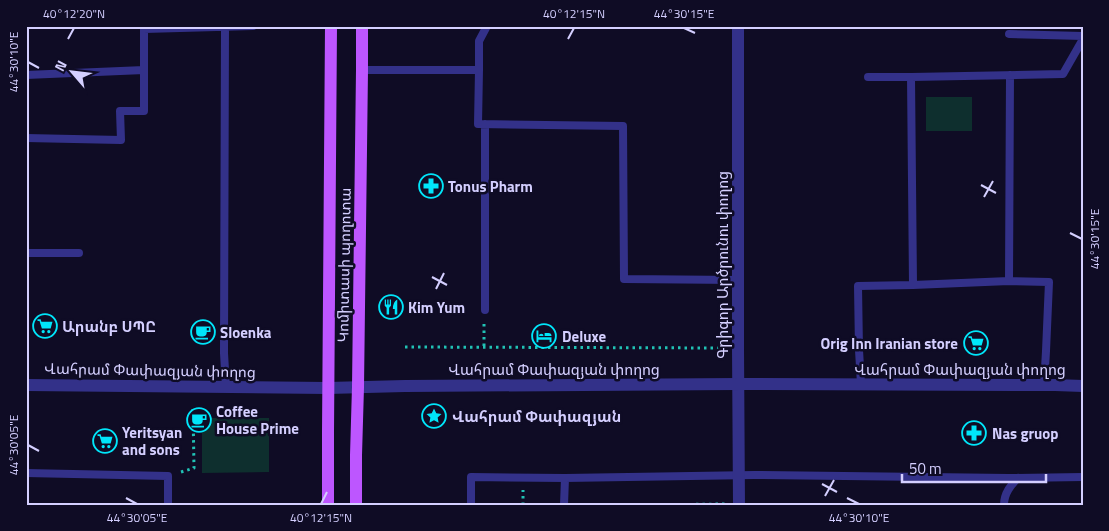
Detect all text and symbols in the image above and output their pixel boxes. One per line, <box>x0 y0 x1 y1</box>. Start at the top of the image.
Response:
text: 40°12'20"N <box>43 4 105 23</box>
text: 40°12'15"N <box>543 4 605 23</box>
text: 44°30'15"E <box>654 4 715 23</box>
text: 44°30'10"E <box>4 31 23 92</box>
north arrow <box>48 48 98 98</box>
text: N <box>49 56 72 75</box>
street label: Գրիգոր Արծրունու փողոց <box>711 171 734 359</box>
pharmacy icon: Tonus Pharm <box>418 173 444 199</box>
place label: Tonus Pharm <box>448 175 533 198</box>
street label: Կոմիտասի պողոտա <box>331 187 357 343</box>
text: 44°30'15"E <box>1085 208 1104 269</box>
restaurant icon: Kim Yum <box>378 294 404 320</box>
place label: Kim Yum <box>408 296 465 319</box>
supermarket icon: Արանբ ՍՊԸ <box>32 313 58 339</box>
place label: Արանբ ՍՊԸ <box>62 315 156 338</box>
cafe icon: Sloenka <box>190 319 216 345</box>
place label: Sloenka <box>220 321 272 344</box>
hotel icon: Deluxe <box>531 323 557 349</box>
place label: Deluxe <box>562 325 607 348</box>
supermarket icon: Orig Inn Iranian store <box>963 330 989 356</box>
place label: Orig Inn Iranian store <box>821 332 958 355</box>
street label: Վահրամ Փափազյան փողոց <box>44 357 256 383</box>
street label: Վահրամ Փափազյան փողոց <box>448 358 660 381</box>
street label: Վահրամ Փափազյան փողոց <box>854 358 1066 381</box>
place label: Coffee House Prime <box>216 400 299 440</box>
place icon: Վահրամ Փափազյան <box>421 403 447 429</box>
place label: Վահրամ Փափազյան <box>452 405 621 428</box>
cafe icon: Coffee House Prime <box>186 407 212 433</box>
text: 44°30'05"E <box>4 414 23 475</box>
pharmacy icon: Nas gruop <box>961 420 987 446</box>
place label: Yeritsyan and sons <box>122 421 182 461</box>
place label: Nas gruop <box>992 422 1058 445</box>
supermarket icon: Yeritsyan and sons <box>92 428 118 454</box>
scale bar <box>902 451 1045 483</box>
text: 50 m <box>909 457 942 480</box>
text: 44°30'05"E <box>107 508 168 527</box>
text: 40°12'15"N <box>290 508 352 527</box>
text: 44°30'10"E <box>829 508 890 527</box>

